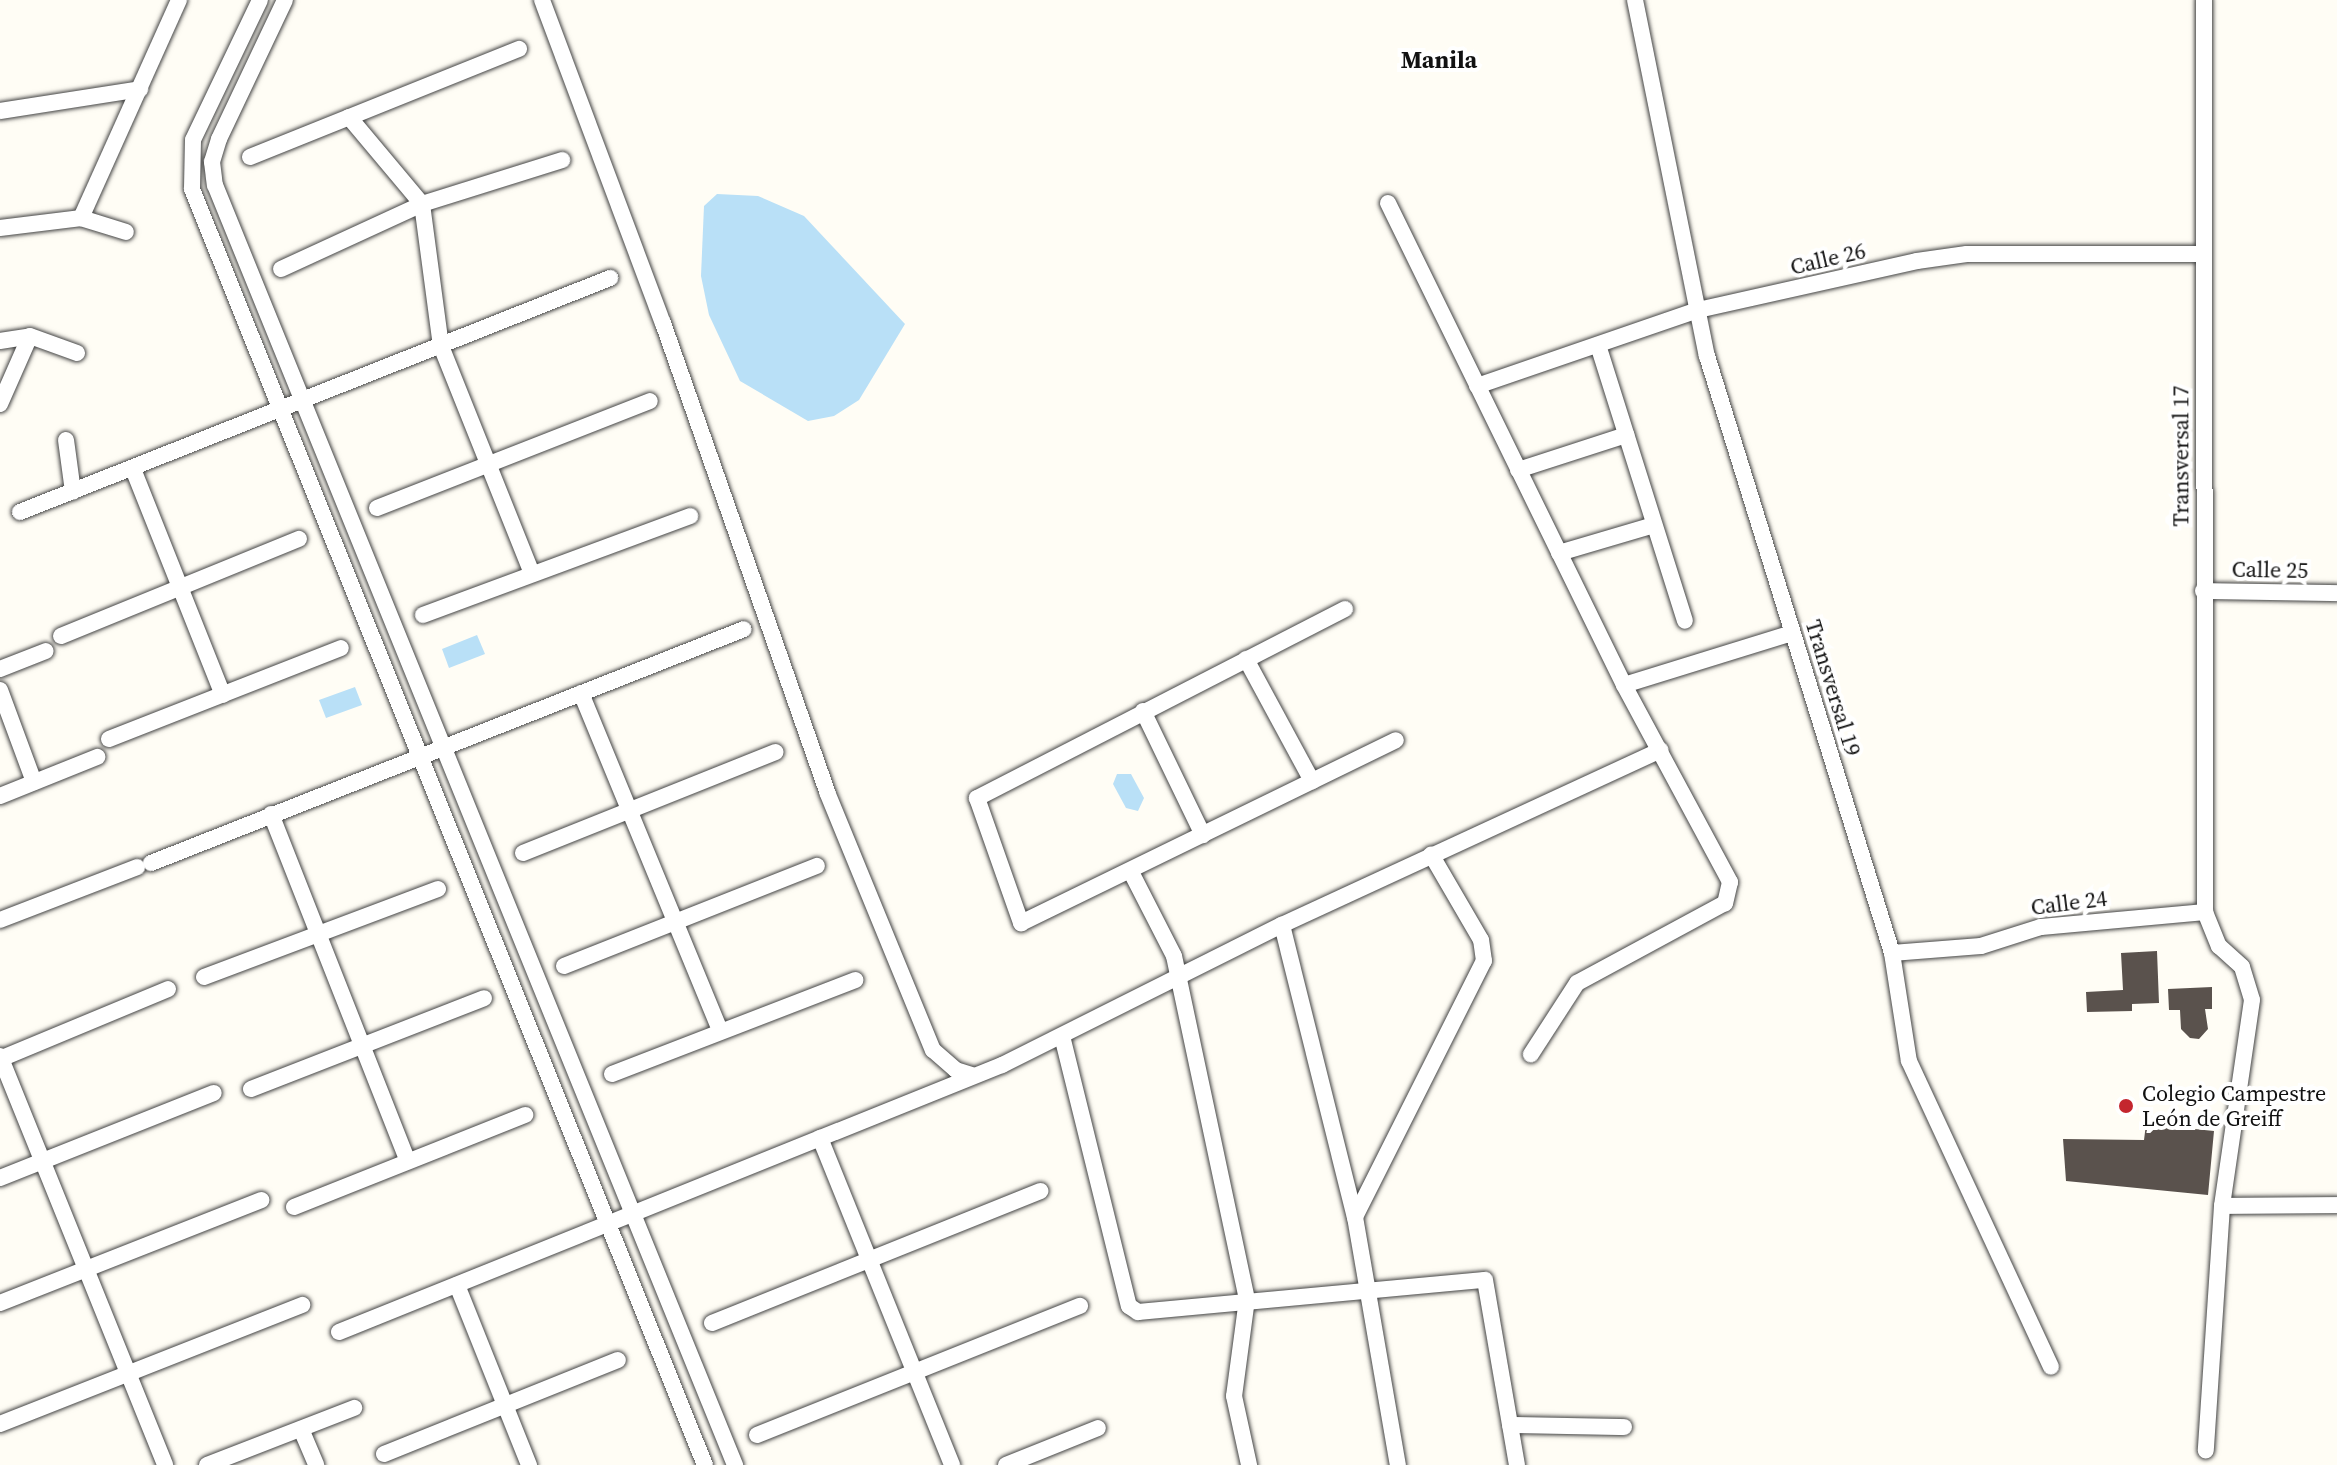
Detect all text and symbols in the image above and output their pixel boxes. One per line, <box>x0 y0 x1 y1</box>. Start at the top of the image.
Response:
district label: Manila <box>1401 46 1477 74</box>
street label: Calle 26 <box>1788 238 1868 280</box>
street label: Transversal 17 <box>2168 385 2194 527</box>
street label: Calle 25 <box>2232 556 2308 584</box>
street label: Transversal 19 <box>1800 617 1866 759</box>
street label: Calle 24 <box>2029 885 2109 921</box>
place label: Colegio Campestre León de Greiff <box>2142 1080 2326 1132</box>
marker: Colegio Campestre León de Greiff <box>2117 1097 2135 1115</box>

